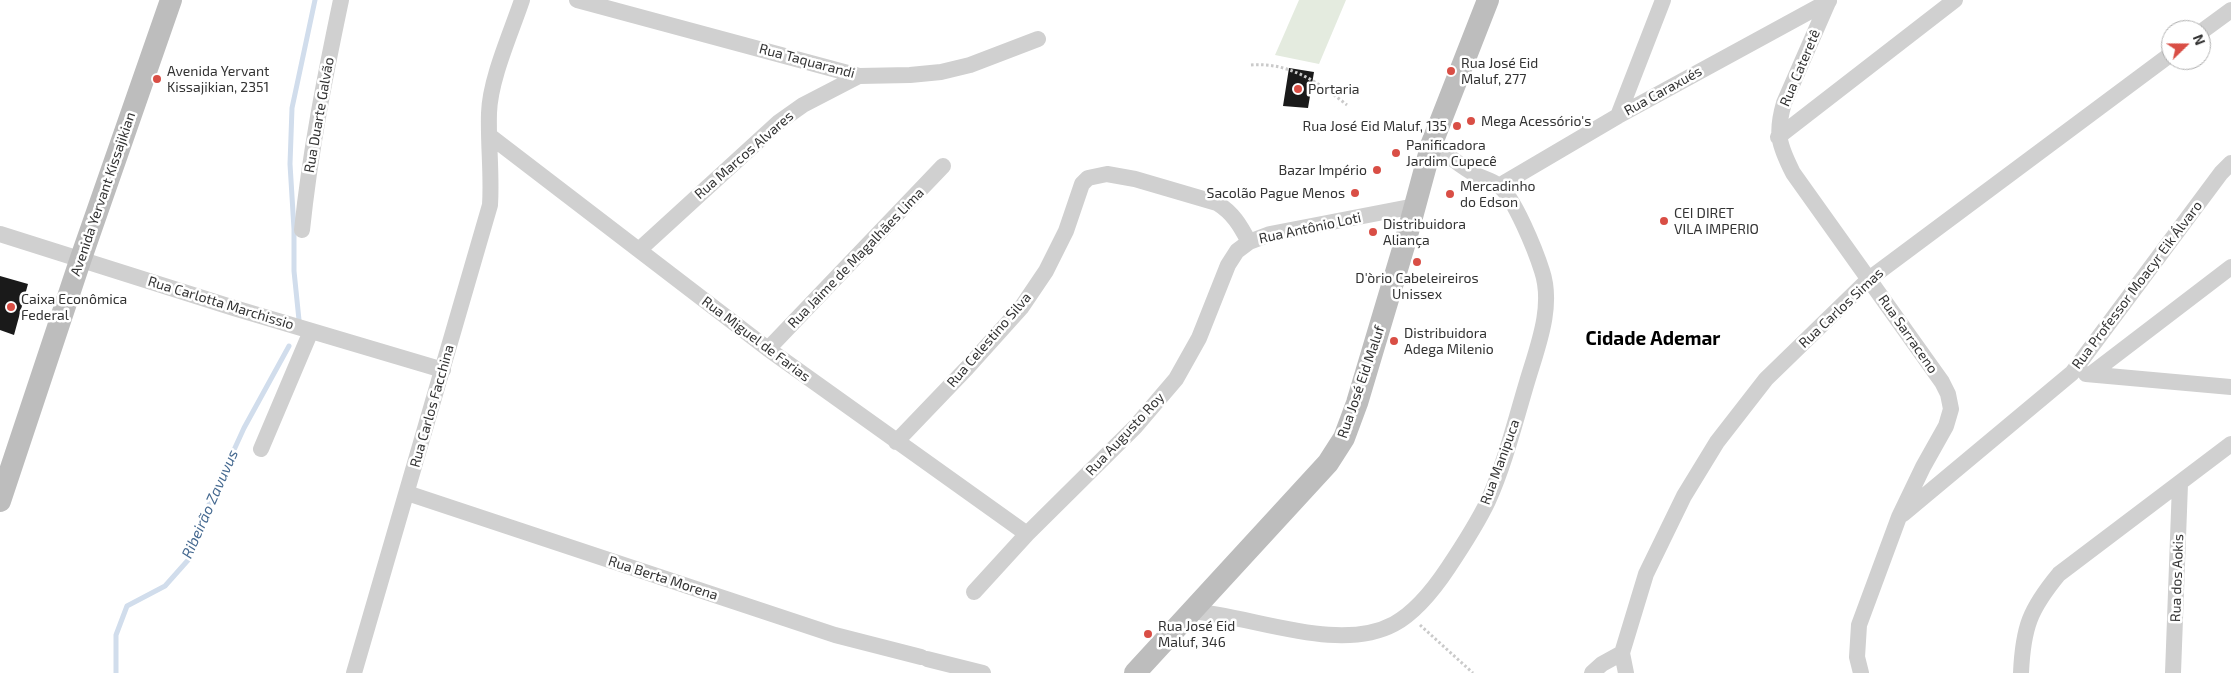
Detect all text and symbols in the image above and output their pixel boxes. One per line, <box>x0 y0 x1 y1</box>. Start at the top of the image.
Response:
north arrow <box>2161 20 2211 70</box>
street label: Rua Cateretê <box>1776 27 1824 109</box>
text: N <box>2190 32 2209 47</box>
street label: Rua Taquarandi <box>757 40 857 82</box>
place label: Rua José Eid Maluf, 277 <box>1461 55 1538 88</box>
street label: Rua Duarte Galvão <box>301 56 337 174</box>
place label: Avenida Yervant Kissajikian, 2351 <box>167 63 269 95</box>
street label: Rua Caraxués <box>1621 63 1705 119</box>
marker: Rua José Eid Maluf, 277 <box>1445 65 1457 77</box>
marker: Avenida Yervant Kissajikian, 2351 <box>151 73 163 85</box>
place label: Portaria <box>1308 81 1360 97</box>
marker: Portaria <box>1292 83 1304 95</box>
street label: Rua Marcos Alvares <box>691 108 797 202</box>
street label: Avenida Yervant Kissajikian <box>67 110 139 278</box>
place label: Mega Acessório's <box>1481 113 1591 129</box>
marker: Mega Acessório's <box>1465 115 1477 127</box>
place label: Rua José Eid Maluf, 135 <box>1303 118 1447 134</box>
marker: Rua José Eid Maluf, 135 <box>1451 120 1463 132</box>
place label: Panificadora Jardim Cupecê <box>1406 137 1497 170</box>
marker: Panificadora Jardim Cupecê <box>1390 147 1402 159</box>
place label: Bazar Império <box>1278 162 1367 178</box>
marker: Bazar Império <box>1371 164 1383 176</box>
place label: Mercadinho do Edson <box>1460 178 1535 210</box>
street label: Rua Jaime de Magalhães Lima <box>784 184 928 332</box>
place label: Sacolão Pague Menos <box>1207 185 1345 201</box>
marker: Sacolão Pague Menos <box>1349 187 1361 199</box>
marker: Mercadinho do Edson <box>1444 188 1456 200</box>
street label: Rua Professor Moacyr Eik Álvaro <box>2068 198 2206 372</box>
place label: CEI DIRET VILA IMPERIO <box>1674 205 1759 238</box>
street label: Rua Antônio Loti <box>1257 209 1363 247</box>
marker: CEI DIRET VILA IMPERIO <box>1658 215 1670 227</box>
place label: Distribuidora Aliança <box>1383 216 1466 248</box>
marker: Distribuidora Aliança <box>1367 226 1379 238</box>
marker: D'òrio Cabeleireiros Unissex <box>1411 256 1423 268</box>
street label: Rua Carlos Simas <box>1795 265 1887 351</box>
place label: D'òrio Cabeleireiros Unissex <box>1355 270 1479 302</box>
street label: Rua Carlotta Marchissio <box>146 273 296 333</box>
street label: Rua Celestino Silva <box>943 289 1035 391</box>
place label: Caixa Econômica Federal <box>21 291 127 324</box>
street label: Rua Sarraceno <box>1875 291 1941 377</box>
street label: Rua Miguel de Farias <box>699 293 813 385</box>
marker: Caixa Econômica Federal <box>5 301 17 313</box>
street label: Rua José Eid Maluf <box>1334 324 1388 440</box>
place label: Distribuidora Adega Milenio <box>1404 325 1494 358</box>
district label: Cidade Ademar <box>1586 328 1720 350</box>
marker: Distribuidora Adega Milenio <box>1388 335 1400 347</box>
street label: Rua Carlos Facchina <box>406 343 458 469</box>
street label: Rua Augusto Roy <box>1082 389 1168 479</box>
street label: Rua Manipuca <box>1477 417 1523 507</box>
water label: Ribeirão Zavuvus <box>178 447 242 561</box>
street label: Rua dos Aokis <box>2167 534 2187 622</box>
street label: Rua Berta Morena <box>606 552 720 604</box>
place label: Rua José Eid Maluf, 346 <box>1158 618 1235 650</box>
marker: Rua José Eid Maluf, 346 <box>1142 628 1154 640</box>

